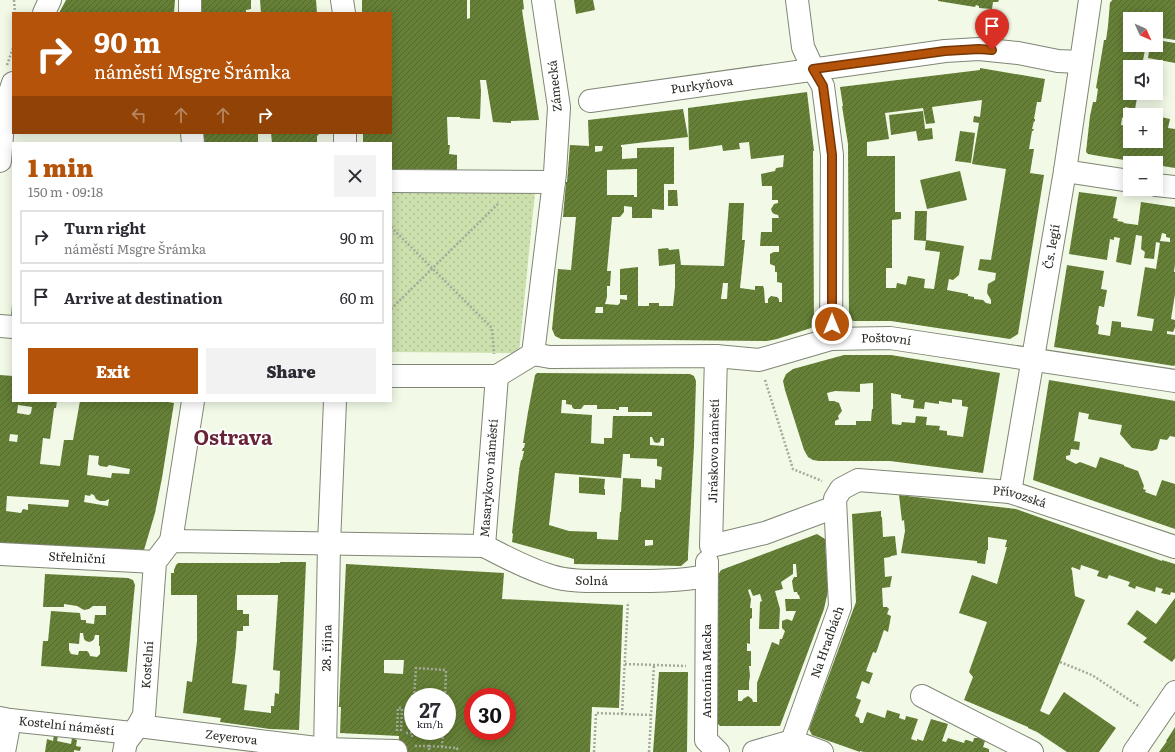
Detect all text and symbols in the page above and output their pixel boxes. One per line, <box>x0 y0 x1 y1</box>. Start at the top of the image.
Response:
pin <box>975 9 1009 50</box>
north arrow <box>1123 12 1163 52</box>
map controls <box>1123 12 1163 196</box>
icon: arrive <box>981 15 1003 37</box>
text: 90 m <box>94 20 161 62</box>
icon: right <box>28 28 80 80</box>
text: náměstí Msgre Šrámka <box>94 58 291 85</box>
street label: Zámecká <box>542 59 566 113</box>
button: sound <box>1123 60 1163 100</box>
street label: Purkyňova <box>670 71 735 98</box>
icon: left <box>128 104 150 126</box>
icon: ahead <box>170 104 192 126</box>
icon: ahead <box>212 104 234 126</box>
icon: right <box>254 104 276 126</box>
button: + <box>1123 108 1163 148</box>
text: 1 min <box>28 149 93 184</box>
button: close <box>334 155 376 197</box>
button: − <box>1123 156 1163 196</box>
text: 150 m · 09:18 <box>28 182 103 201</box>
text: Turn right <box>64 216 146 239</box>
street label: Čs. legií <box>1038 223 1064 270</box>
icon: right <box>30 226 52 248</box>
text: 90 m <box>340 226 374 249</box>
text: náměstí Msgre Šrámka <box>64 239 206 258</box>
icon: arrive <box>30 286 52 308</box>
text: Arrive at destination <box>64 286 223 309</box>
text: 60 m <box>340 286 374 309</box>
position arrow <box>811 303 853 345</box>
street label: Poštovní <box>861 328 913 349</box>
button: Exit <box>28 348 198 394</box>
button: Share <box>206 348 376 394</box>
street label: Jiráskovo náměstí <box>703 399 723 503</box>
street label: Masarykovo náměstí <box>475 418 502 538</box>
district label: Ostrava <box>194 421 273 451</box>
street label: Přívozská <box>992 481 1050 512</box>
street label: Střelniční <box>48 547 106 567</box>
street label: Solná <box>575 570 608 589</box>
street label: Na Hradbách <box>805 603 848 680</box>
street label: Antonína Macka <box>697 623 715 718</box>
street label: 28. října <box>317 624 335 672</box>
street label: Kostelní <box>136 640 157 689</box>
speed limit sign: 30 <box>464 688 516 740</box>
text: 27 <box>419 694 441 724</box>
street label: Kostelní náměstí <box>18 711 115 739</box>
text: km/h <box>417 716 443 731</box>
street label: Zeyerova <box>204 724 259 749</box>

